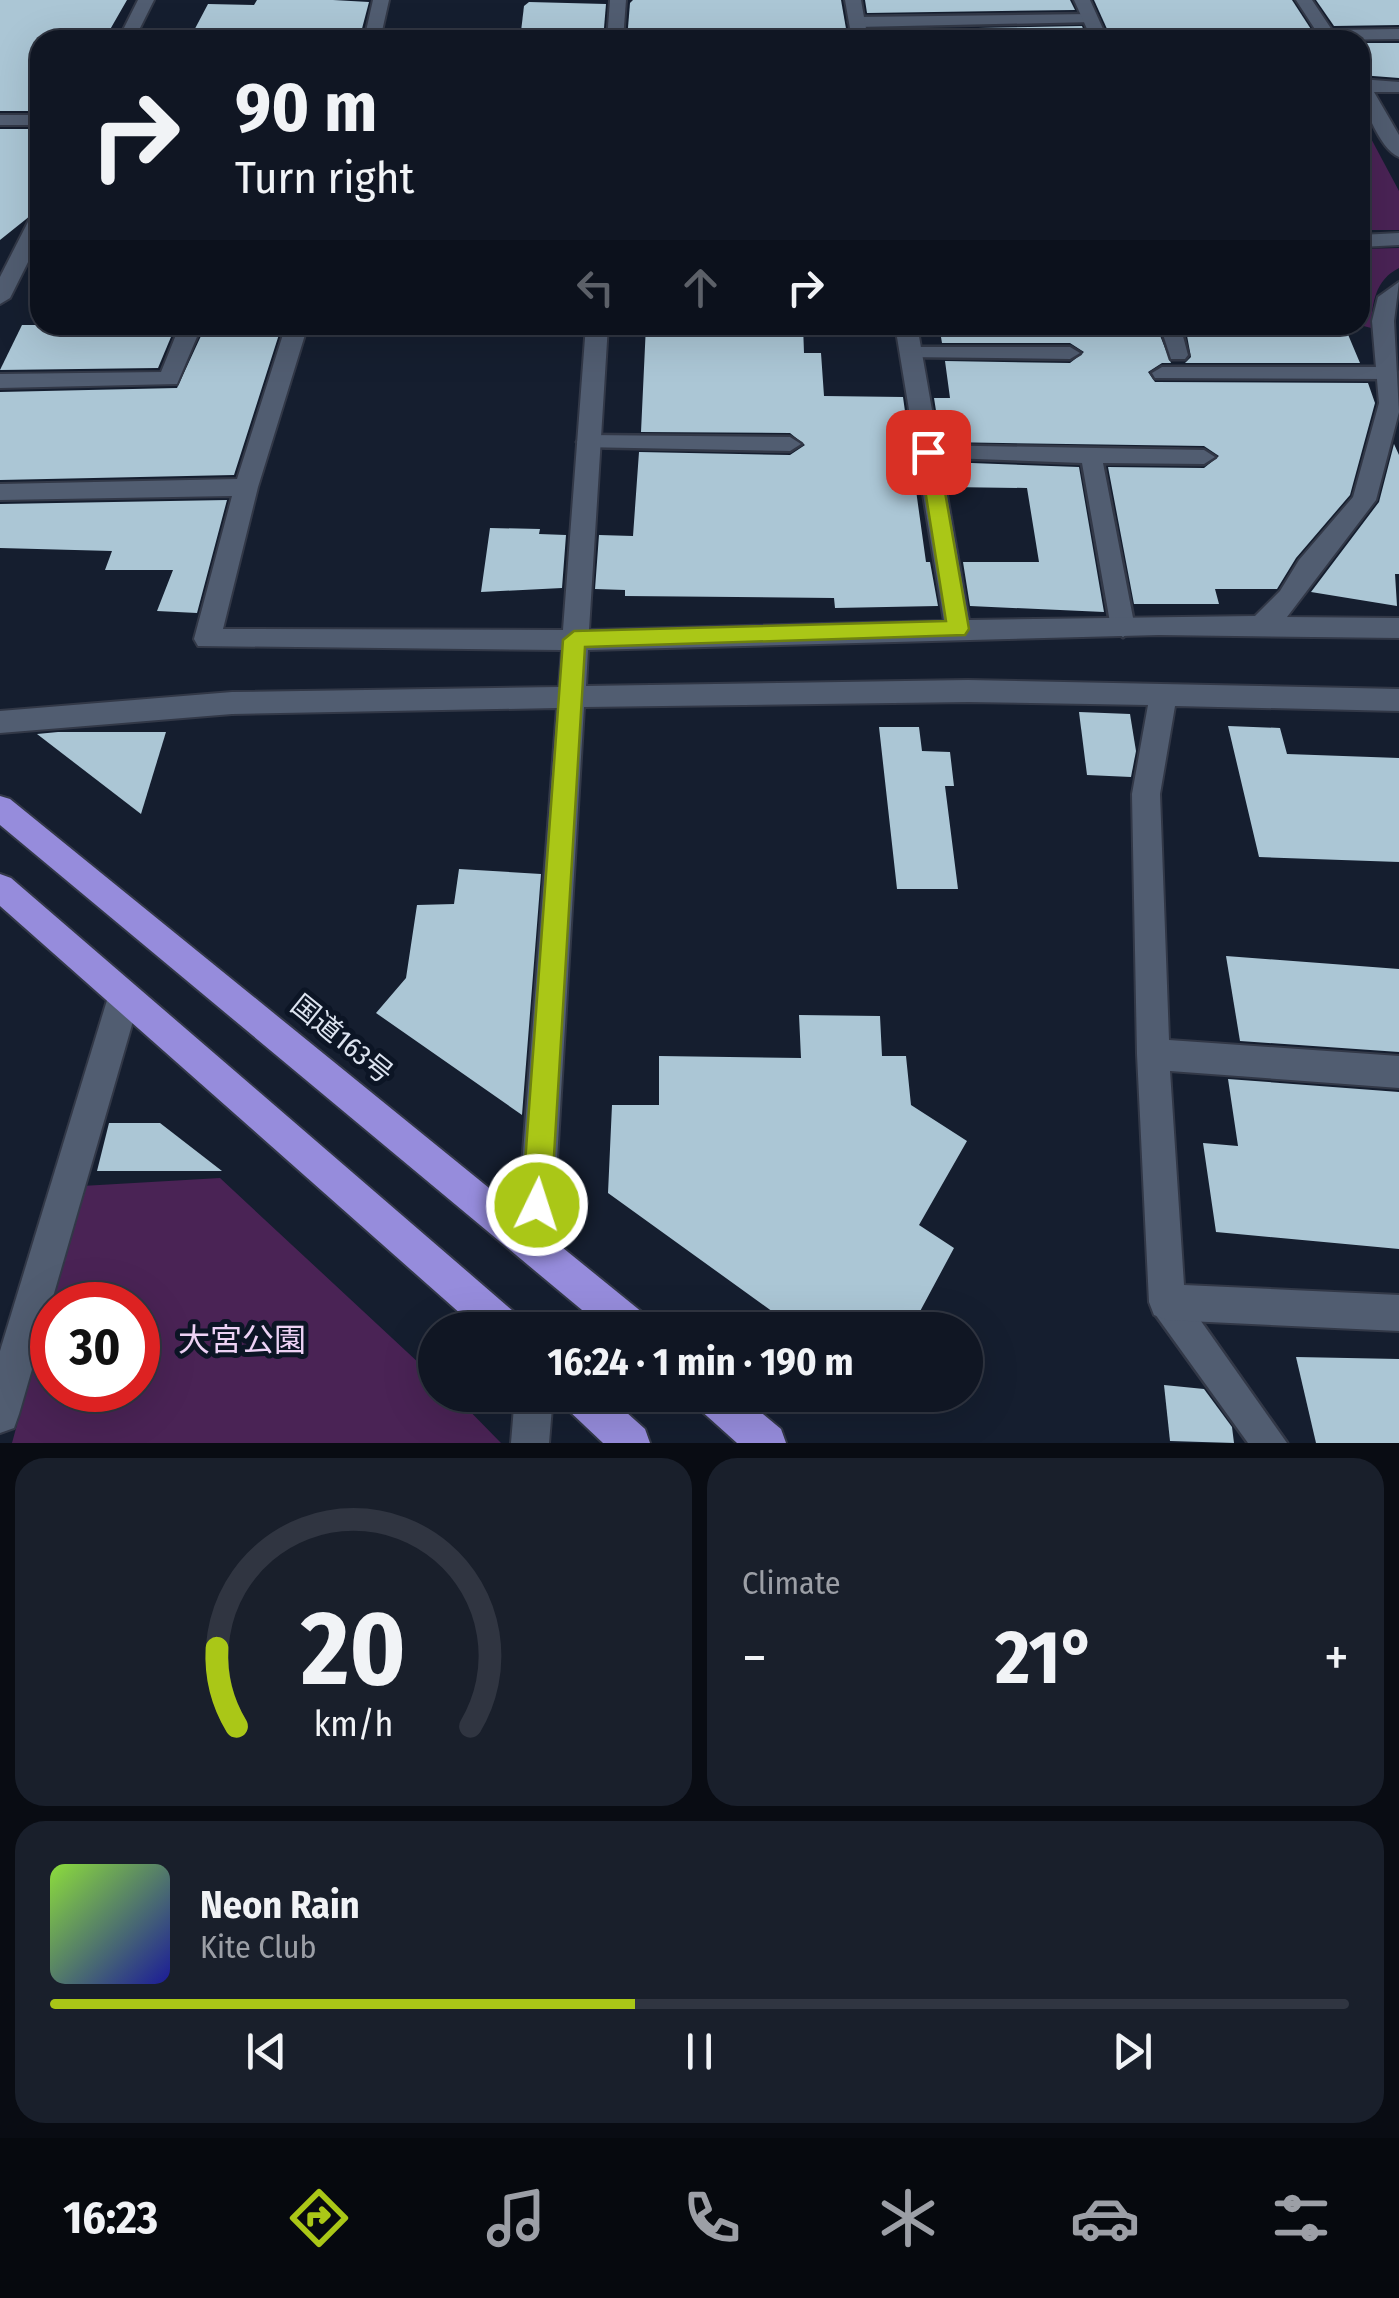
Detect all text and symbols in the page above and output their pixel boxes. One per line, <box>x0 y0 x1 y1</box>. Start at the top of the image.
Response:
text: 90 m <box>235 66 377 150</box>
icon: right <box>70 70 200 200</box>
text: Turn right <box>235 151 414 205</box>
icon: left <box>568 260 623 315</box>
icon: ahead <box>673 260 728 315</box>
icon: right <box>778 260 833 315</box>
pin <box>886 410 971 495</box>
icon: arrive <box>901 425 956 480</box>
street label: 国道163号 <box>285 988 399 1090</box>
position arrow <box>485 1153 589 1257</box>
speed limit sign: 30 <box>30 1282 160 1412</box>
park label: 大宮公園 <box>178 1321 306 1359</box>
text: 16:24 · 1 min · 190 m <box>547 1339 854 1385</box>
text: Climate <box>742 1564 841 1602</box>
text: 20 <box>300 1587 406 1712</box>
text: 21° <box>995 1613 1096 1703</box>
text: − <box>742 1625 767 1691</box>
text: + <box>1324 1625 1349 1691</box>
text: km/h <box>314 1703 393 1745</box>
text: Neon Rain <box>200 1882 360 1928</box>
text: Kite Club <box>200 1928 316 1966</box>
icon: previous <box>239 2024 294 2079</box>
icon: pause <box>672 2024 727 2079</box>
icon: next <box>1105 2024 1160 2079</box>
icon: directions <box>284 2183 354 2253</box>
icon: music <box>481 2183 551 2253</box>
icon: phone <box>677 2183 747 2253</box>
icon: climate <box>873 2183 943 2253</box>
icon: car <box>1070 2183 1140 2253</box>
icon: filters <box>1266 2183 1336 2253</box>
text: 16:23 <box>63 2191 158 2245</box>

